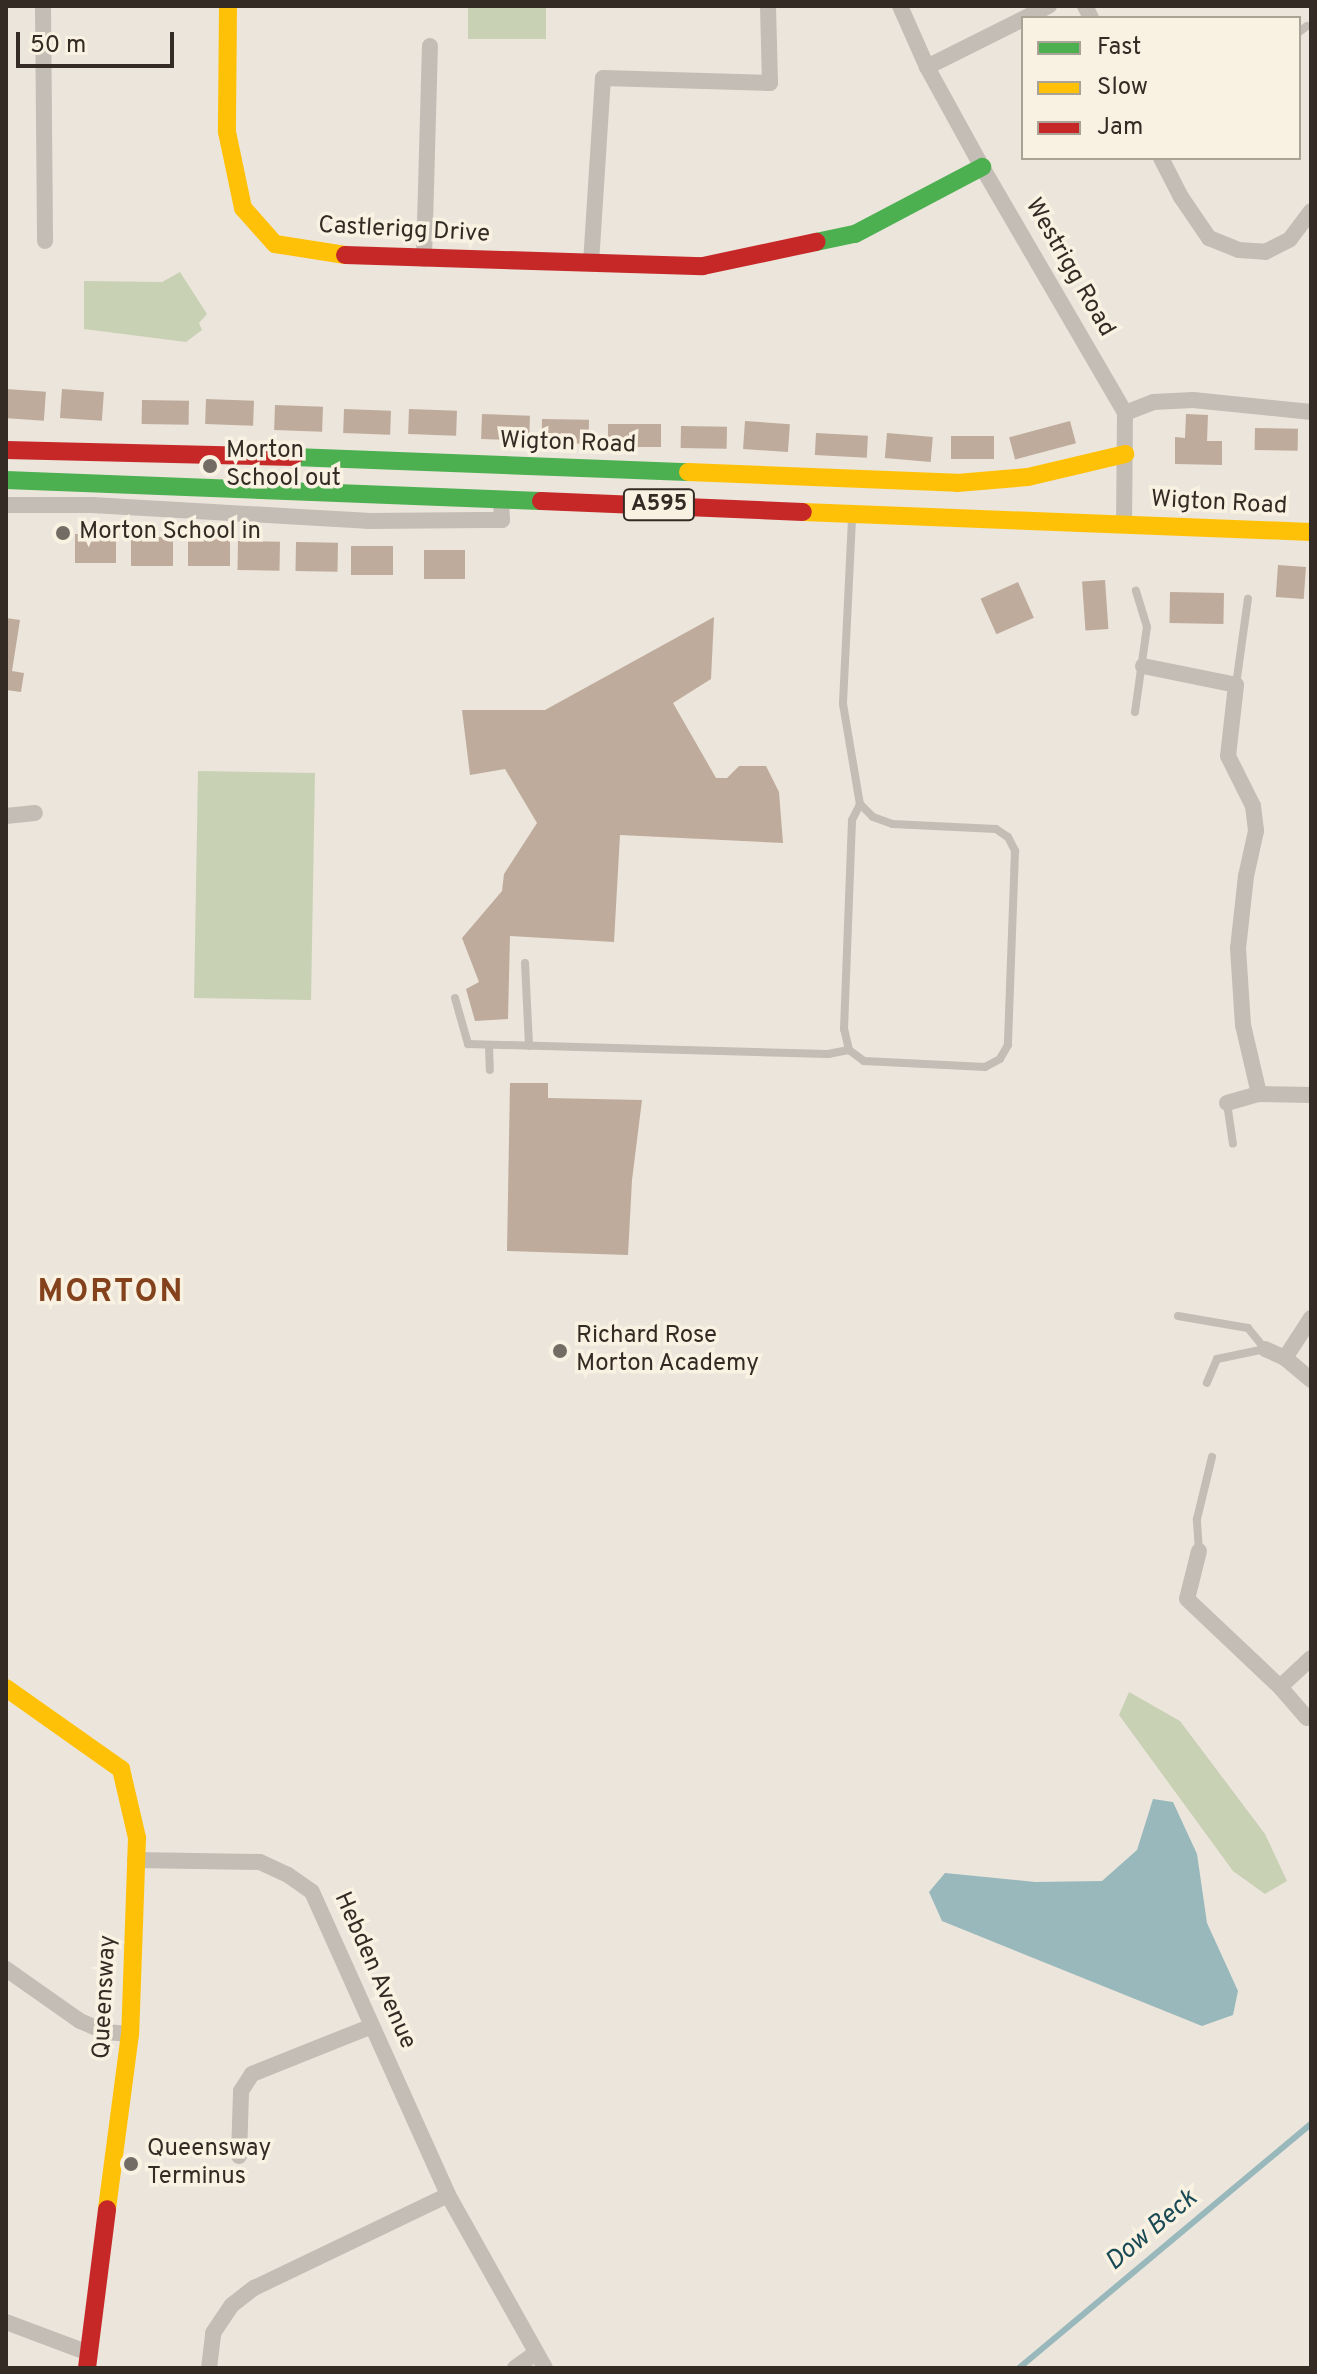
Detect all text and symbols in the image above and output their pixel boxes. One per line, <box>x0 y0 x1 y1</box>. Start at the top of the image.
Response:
scale bar <box>20 16 178 66</box>
legend <box>1021 16 1301 160</box>
text: 50 m <box>30 31 86 61</box>
text: Fast <box>1097 33 1141 63</box>
text: Slow <box>1097 73 1148 103</box>
text: Jam <box>1097 113 1143 143</box>
street label: Westrigg Road <box>1018 194 1120 342</box>
street label: Castlerigg Drive <box>317 212 491 250</box>
street label: Wigton Road <box>499 427 637 461</box>
place label: Morton School out <box>226 438 341 494</box>
marker: Morton School out <box>201 457 219 475</box>
street label: Wigton Road <box>1150 486 1288 522</box>
road number: A595 <box>621 487 697 523</box>
place label: Morton School in <box>79 519 261 547</box>
marker: Morton School in <box>54 524 72 542</box>
district label: MORTON <box>38 1274 184 1312</box>
place label: Richard Rose Morton Academy <box>576 1323 760 1379</box>
marker: Richard Rose Morton Academy <box>551 1342 569 1360</box>
street label: Hebden Avenue <box>326 1888 422 2054</box>
street label: Queensway <box>88 1934 124 2060</box>
place label: Queensway Terminus <box>147 2136 271 2192</box>
marker: Queensway Terminus <box>122 2155 140 2173</box>
water label: Dow Beck <box>1100 2184 1204 2278</box>

